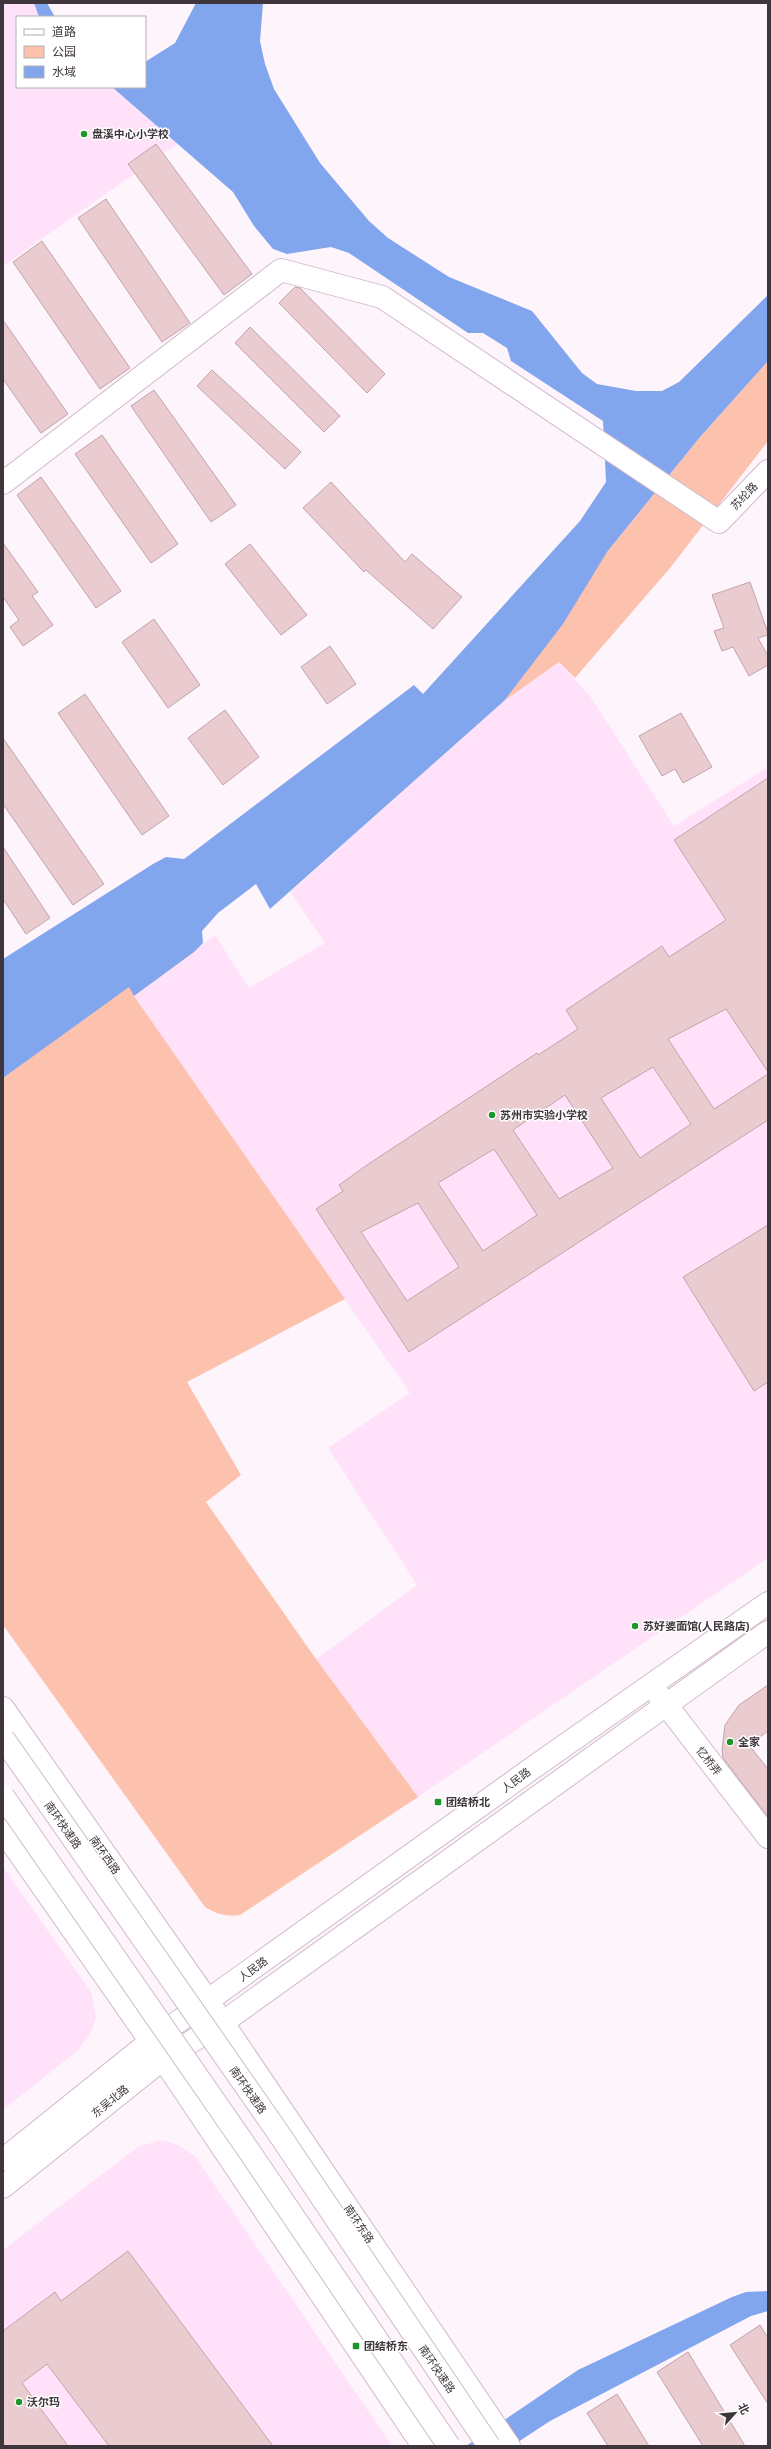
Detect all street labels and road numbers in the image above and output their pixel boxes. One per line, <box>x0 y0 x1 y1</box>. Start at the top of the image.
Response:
street label: 苏纶路 <box>728 479 760 513</box>
street label: 忆桥弄 <box>693 1744 725 1778</box>
street label: 人民路 <box>499 1765 533 1795</box>
street label: 南环快速路 <box>41 1798 85 1852</box>
street label: 南环西路 <box>87 1833 123 1877</box>
street label: 人民路 <box>236 1954 270 1984</box>
street label: 南环快速路 <box>226 2063 270 2117</box>
street label: 东吴北路 <box>88 2082 132 2120</box>
street label: 南环东路 <box>341 2202 377 2246</box>
street label: 南环快速路 <box>416 2342 458 2396</box>

